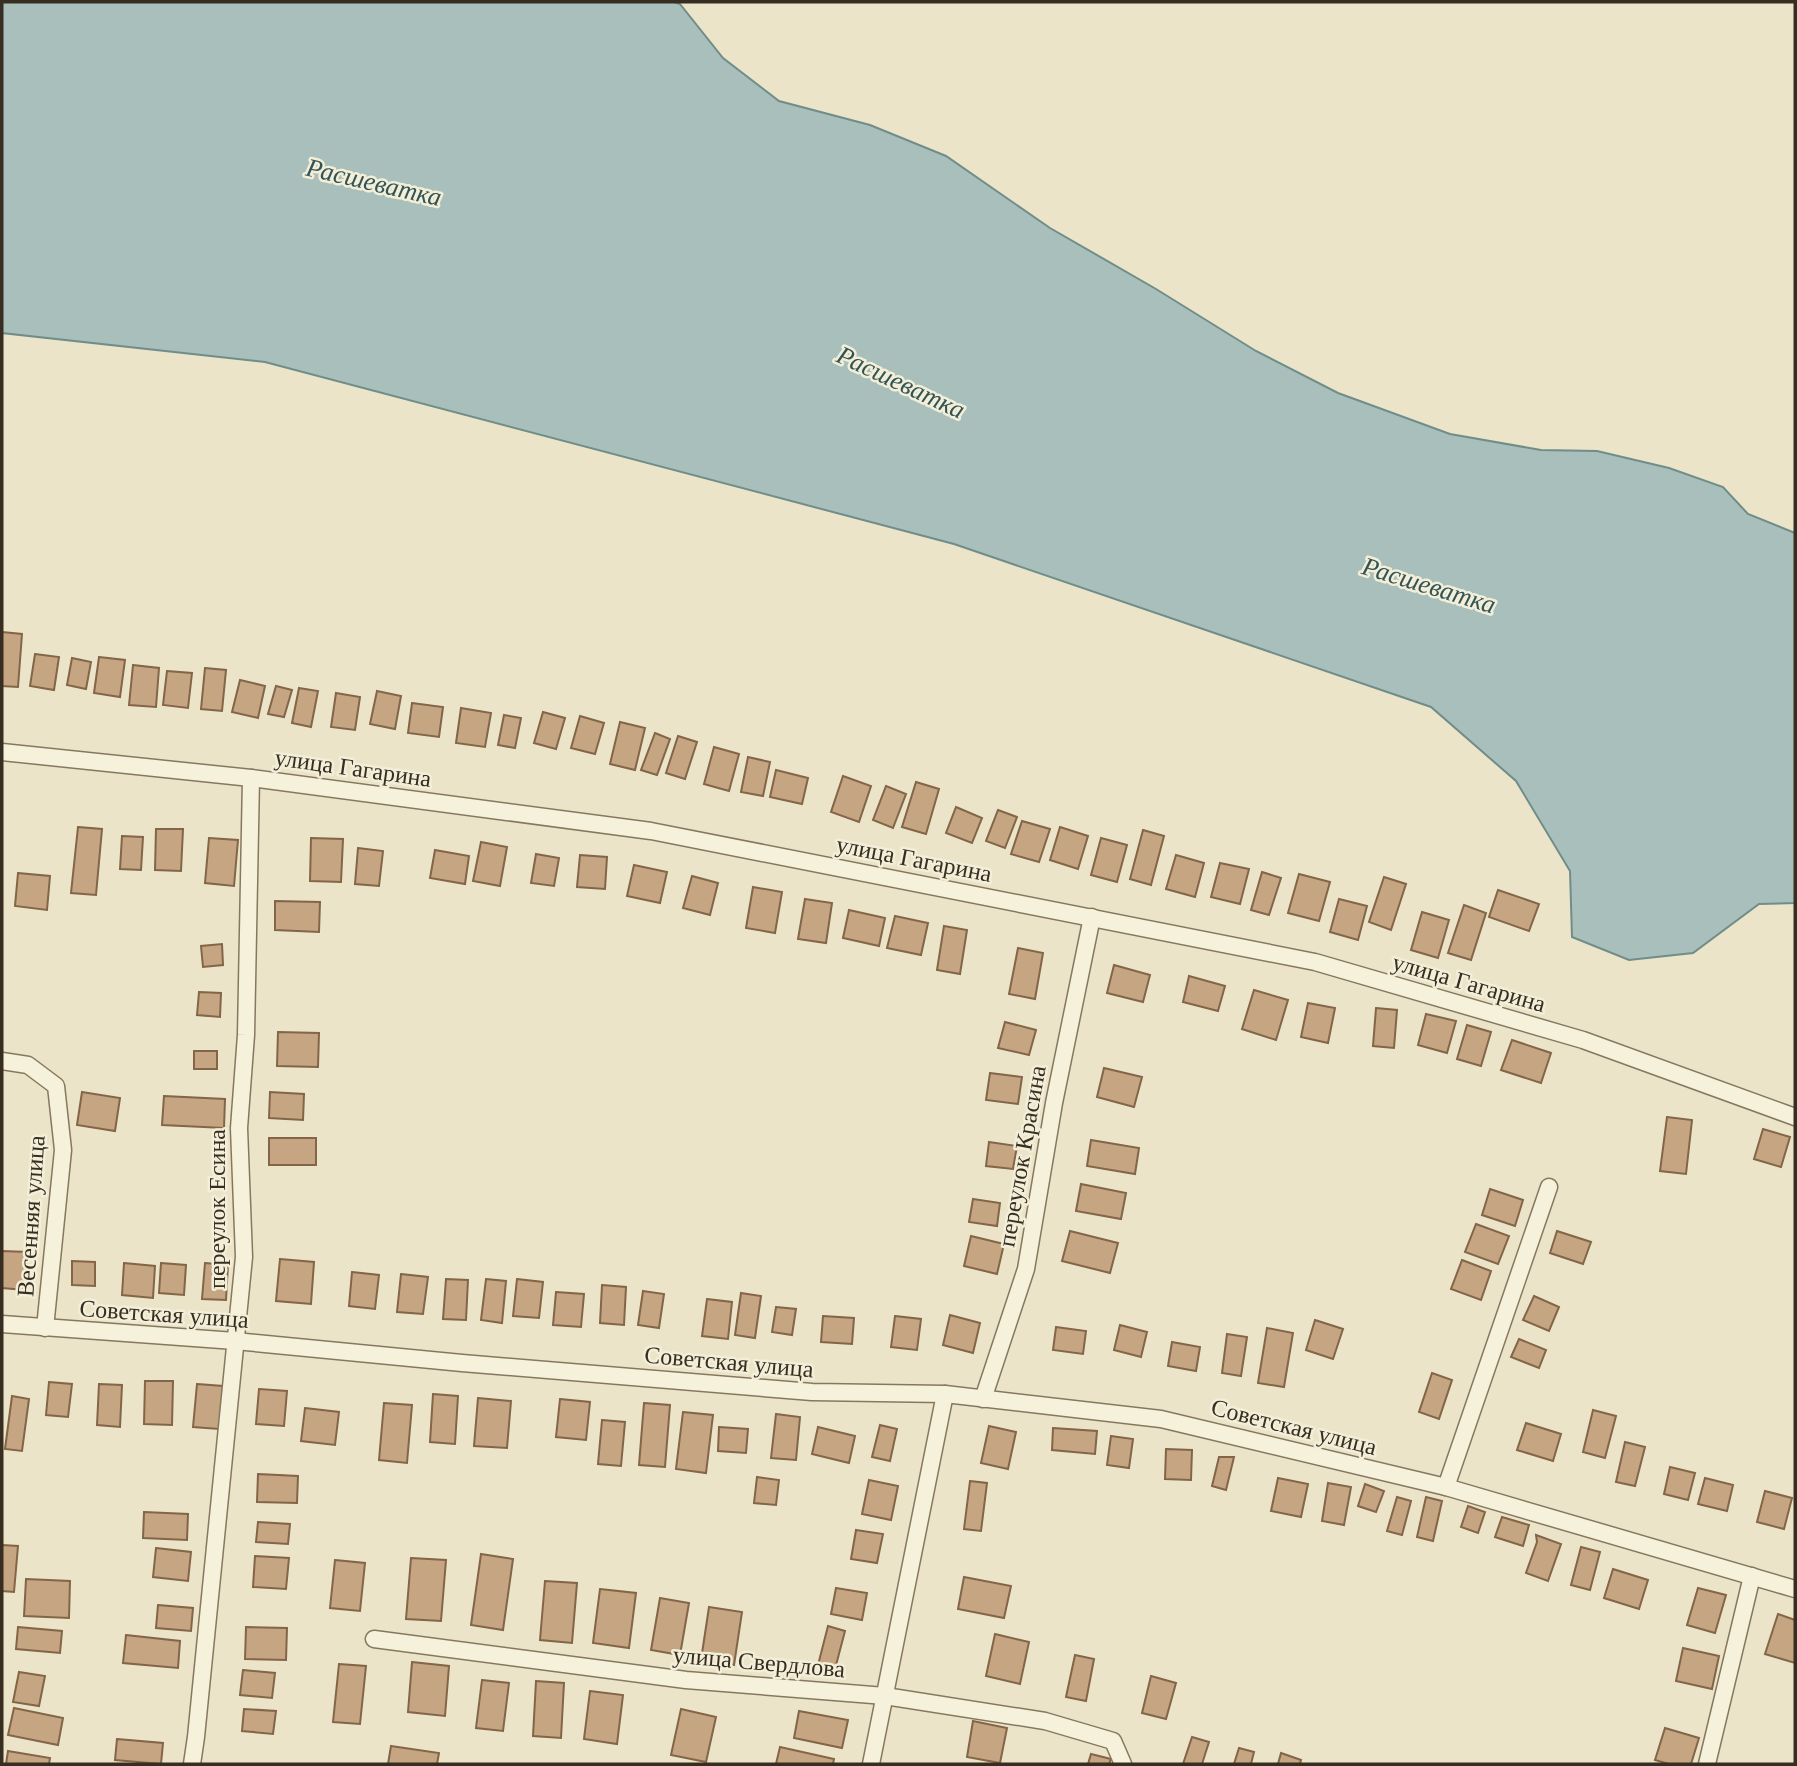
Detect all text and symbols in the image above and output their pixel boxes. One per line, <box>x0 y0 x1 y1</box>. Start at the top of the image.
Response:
water label: Расшеватка <box>302 153 444 212</box>
water label: Расшеватка <box>831 340 969 425</box>
water label: Расшеватка <box>1358 551 1499 620</box>
street label: улица Гагарина <box>273 744 433 792</box>
street label: улица Гагарина <box>834 831 994 887</box>
street label: улица Гагарина <box>1389 949 1549 1017</box>
street label: переулок Красина <box>993 1063 1051 1249</box>
street label: переулок Есина <box>204 1129 230 1289</box>
street label: Весенняя улица <box>12 1134 50 1298</box>
street label: Советская улица <box>79 1295 250 1333</box>
street label: Советская улица <box>643 1342 815 1382</box>
street label: Советская улица <box>1209 1394 1380 1460</box>
street label: улица Свердлова <box>672 1642 846 1683</box>

